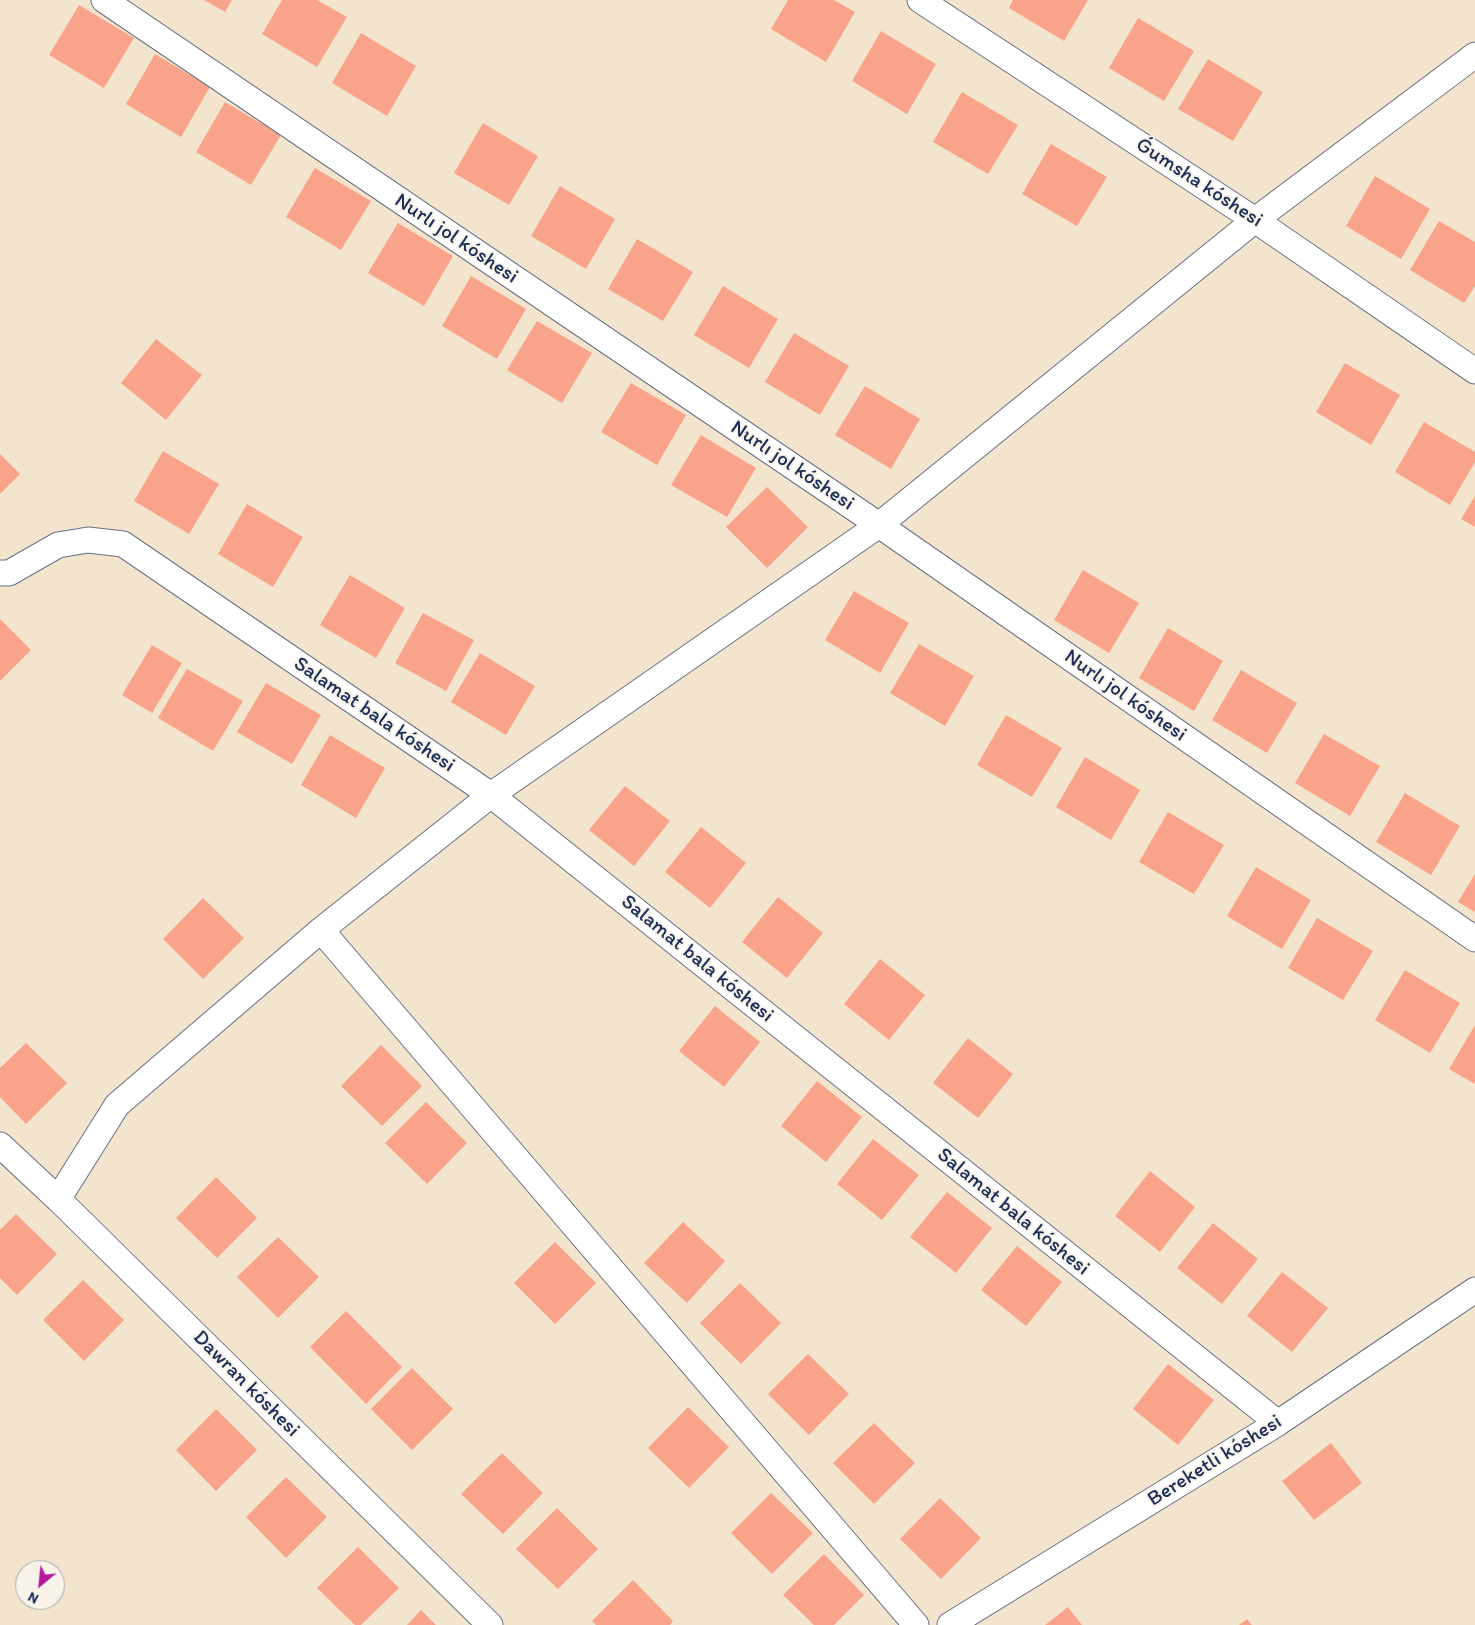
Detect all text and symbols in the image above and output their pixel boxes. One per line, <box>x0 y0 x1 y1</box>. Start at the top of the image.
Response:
street label: Ǵumsha kóshesi <box>1131 133 1267 233</box>
street label: Nurlı jol kóshesi <box>389 188 523 290</box>
street label: Nurlı jol kóshesi <box>725 415 859 517</box>
street label: Nurlı jol kóshesi <box>1059 644 1191 748</box>
street label: Salamat bala kóshesi <box>289 652 459 778</box>
street label: Salamat bala kóshesi <box>616 890 778 1028</box>
street label: Salamat bala kóshesi <box>932 1143 1094 1281</box>
street label: Dawran kóshesi <box>187 1325 305 1443</box>
street label: Bereketli kóshesi <box>1143 1410 1287 1512</box>
north arrow <box>15 1560 65 1610</box>
text: N <box>25 1588 41 1608</box>

